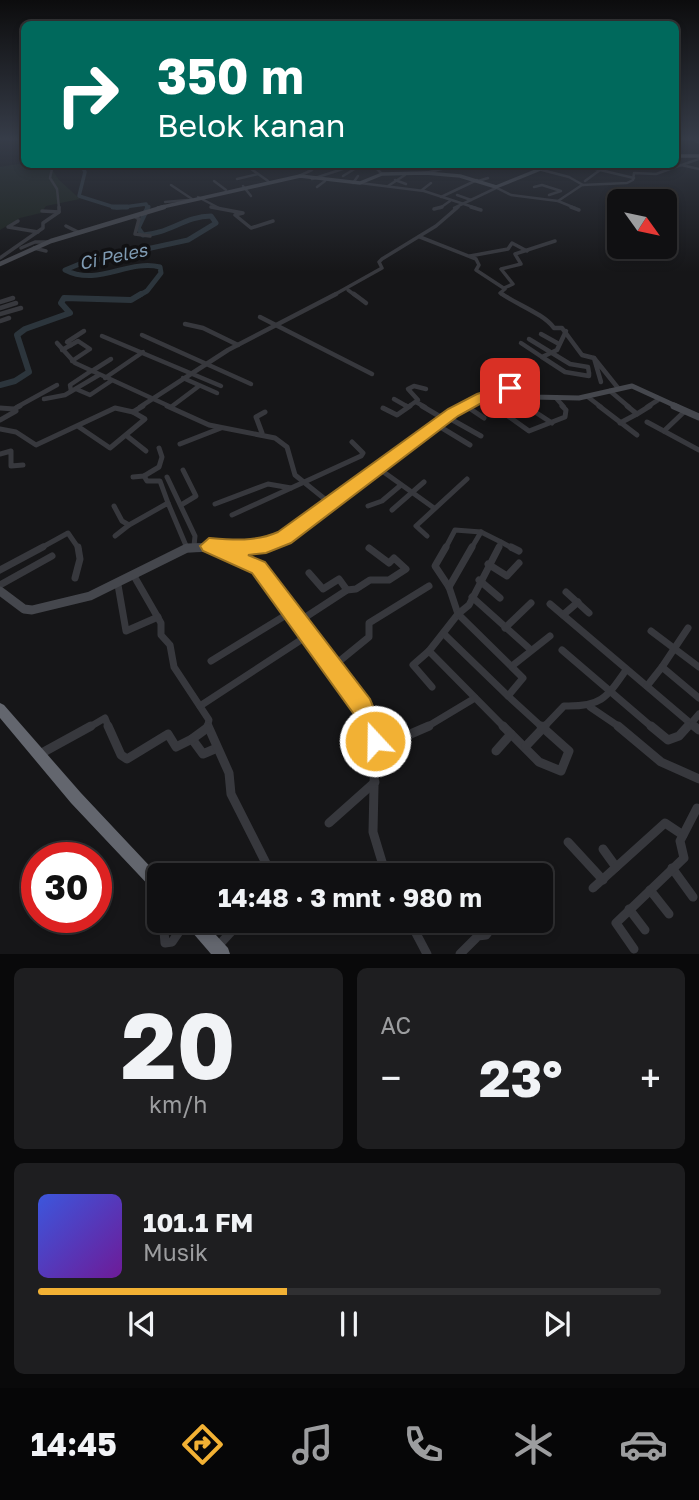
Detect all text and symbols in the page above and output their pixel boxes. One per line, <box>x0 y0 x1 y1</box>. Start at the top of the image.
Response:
text: 350 m <box>157 46 304 105</box>
icon: right <box>42 49 133 140</box>
text: Belok kanan <box>157 106 345 144</box>
north arrow <box>607 189 677 259</box>
map controls <box>607 189 677 259</box>
water label: Ci Peles <box>77 238 150 274</box>
pin <box>480 358 540 418</box>
icon: arrive <box>491 369 529 407</box>
position arrow <box>338 704 412 778</box>
speed limit sign: 30 <box>21 842 112 933</box>
text: 14:48 · 3 mnt · 980 m <box>218 882 482 913</box>
text: 20 <box>121 990 236 1099</box>
text: AC <box>381 1011 411 1039</box>
text: 23° <box>479 1046 563 1108</box>
text: − <box>381 1055 401 1100</box>
text: + <box>640 1055 661 1100</box>
text: km/h <box>149 1090 208 1118</box>
text: 101.1 FM <box>143 1207 254 1238</box>
text: Musik <box>143 1238 208 1266</box>
icon: previous <box>123 1305 161 1343</box>
icon: pause <box>330 1305 368 1343</box>
icon: next <box>538 1305 576 1343</box>
icon: directions <box>178 1420 227 1469</box>
icon: music <box>288 1420 337 1469</box>
icon: phone <box>399 1420 448 1469</box>
icon: climate <box>509 1420 558 1469</box>
icon: car <box>619 1420 668 1469</box>
text: 14:45 <box>31 1425 117 1463</box>

